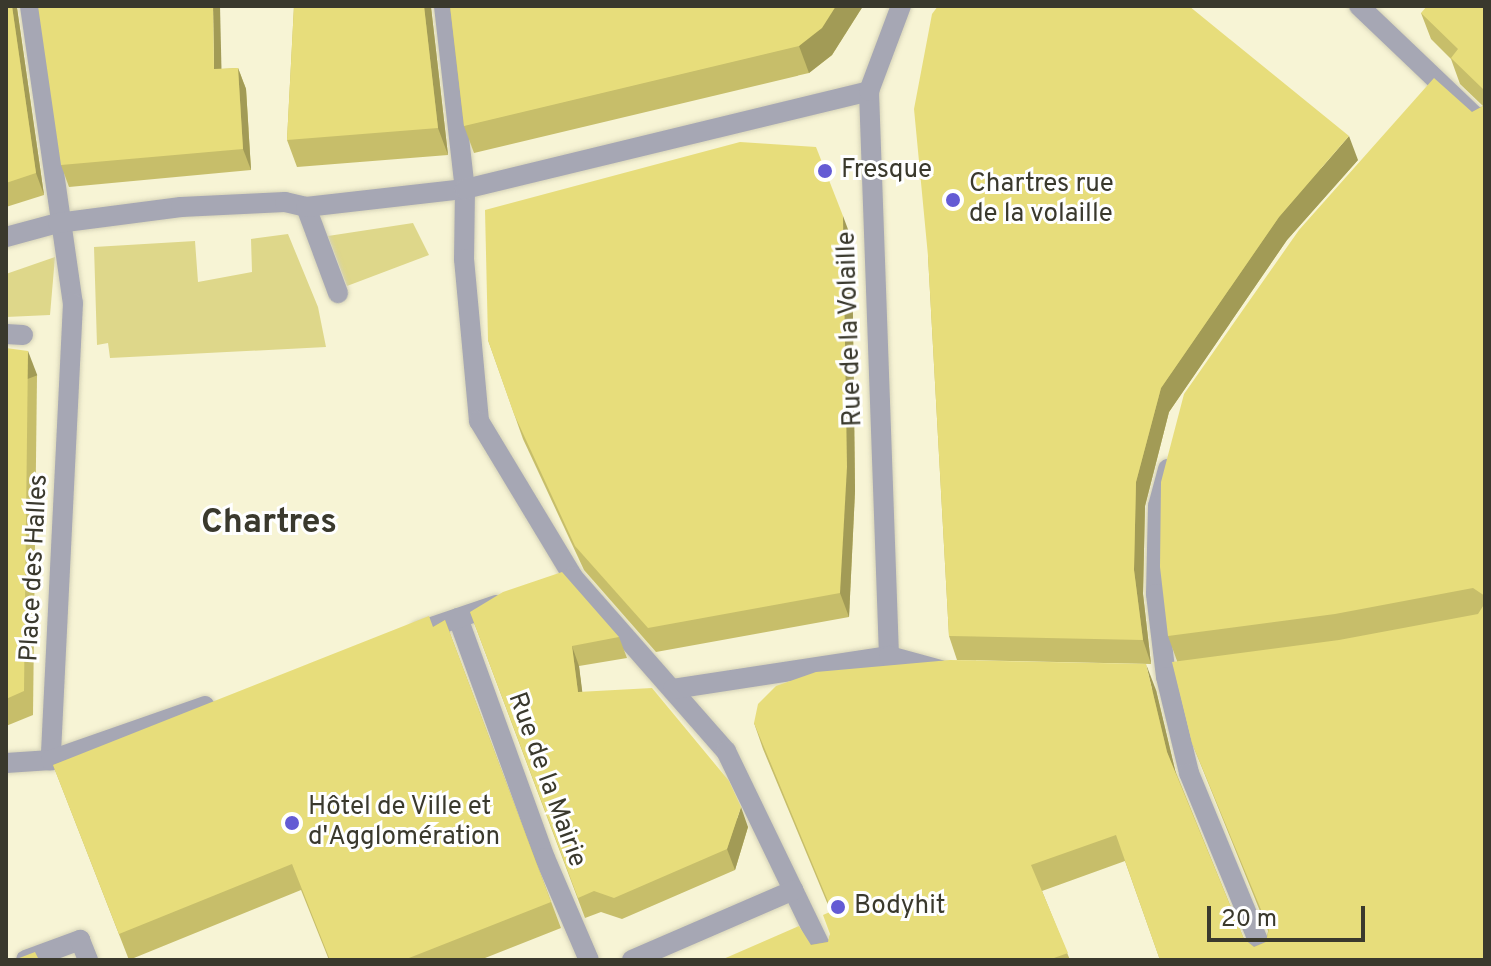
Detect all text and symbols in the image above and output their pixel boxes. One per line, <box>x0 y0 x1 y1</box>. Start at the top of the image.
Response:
place label: Fresque <box>841 155 932 187</box>
marker: Fresque <box>816 162 834 180</box>
place label: Chartres rue de la volaille <box>969 169 1114 230</box>
marker: Chartres rue de la volaille <box>944 191 962 209</box>
street label: Rue de la Volaille <box>832 230 870 428</box>
street label: Place des Halles <box>15 473 55 663</box>
district label: Chartres <box>201 504 337 544</box>
street label: Rue de la Mairie <box>500 688 592 872</box>
place label: Hôtel de Ville et d'Agglomération <box>308 792 500 854</box>
marker: Hôtel de Ville et d'Agglomération <box>283 814 301 832</box>
scale bar <box>1211 890 1369 940</box>
place label: Bodyhit <box>854 891 946 923</box>
marker: Bodyhit <box>829 898 847 916</box>
text: 20 m <box>1221 905 1277 935</box>

